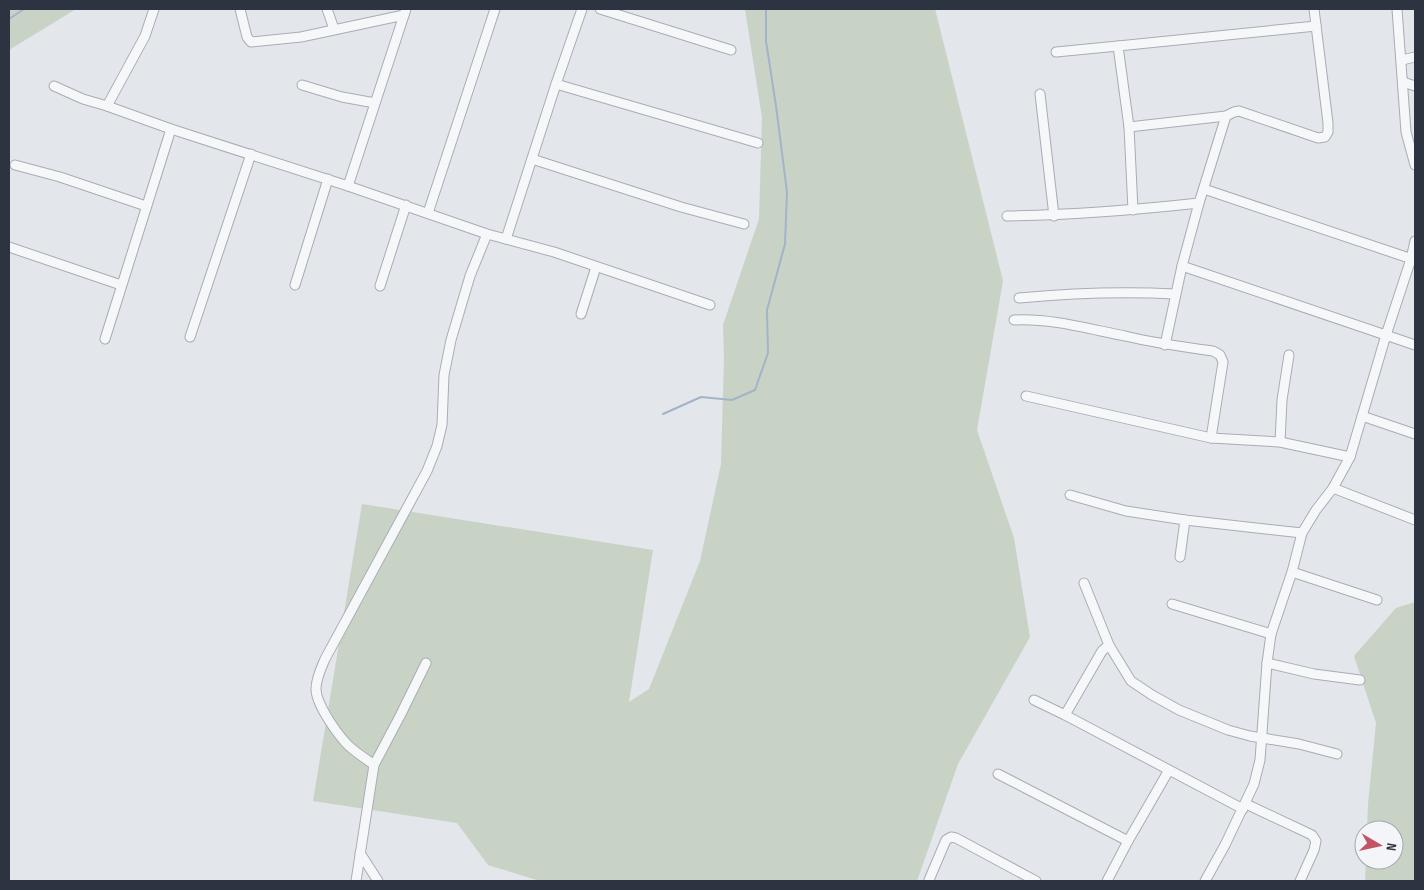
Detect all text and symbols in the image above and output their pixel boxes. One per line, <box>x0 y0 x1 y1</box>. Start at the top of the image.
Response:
north arrow <box>1354 820 1404 870</box>
text: N <box>1382 842 1400 852</box>

